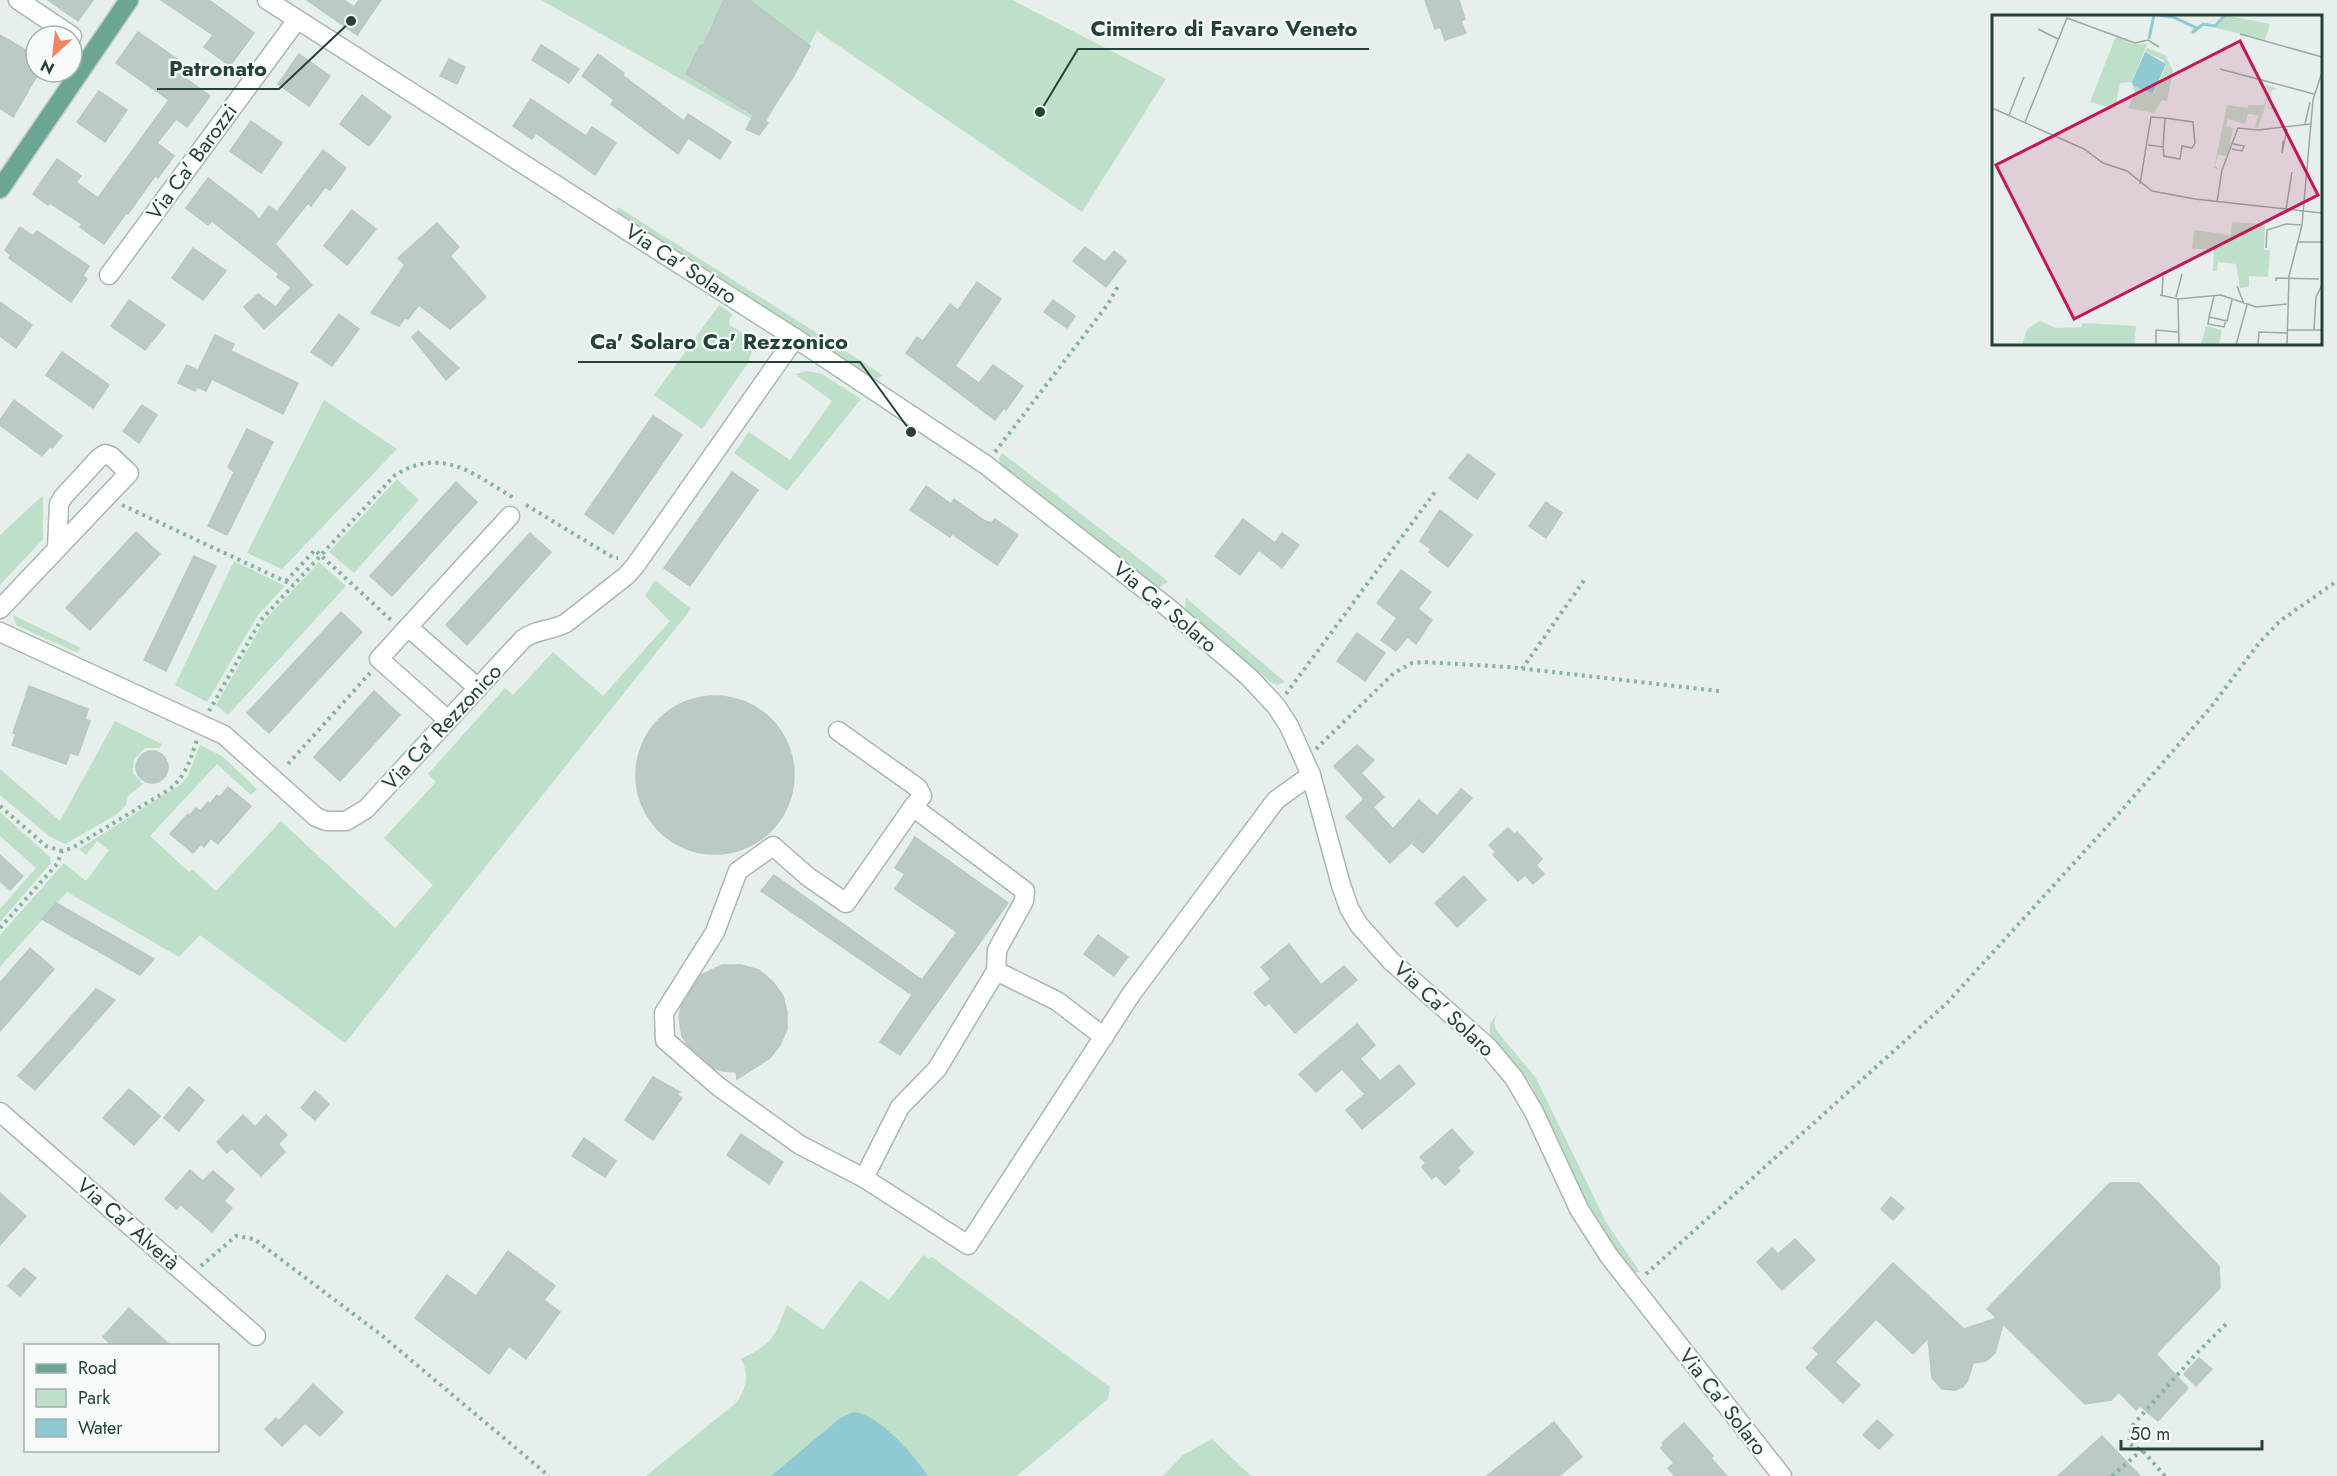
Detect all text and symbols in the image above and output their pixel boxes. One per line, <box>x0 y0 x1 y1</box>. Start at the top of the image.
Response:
callout: Cimitero di Favaro Veneto <box>1078 9 1369 49</box>
text: Cimitero di Favaro Veneto <box>1091 12 1358 44</box>
inset map <box>1992 15 2322 345</box>
north arrow <box>24 24 84 84</box>
callout: Patronato <box>157 49 279 89</box>
text: Patronato <box>169 52 267 84</box>
text: N <box>37 54 58 80</box>
street label: Via Ca' Barozzi <box>140 98 244 226</box>
street label: Via Ca' Solaro <box>619 217 743 311</box>
callout: Ca' Solaro Ca' Rezzonico <box>578 322 860 362</box>
text: Ca' Solaro Ca' Rezzonico <box>590 325 848 357</box>
street label: Via Ca' Solaro <box>1106 554 1224 660</box>
street label: Via Ca' Rezzonico <box>375 657 509 797</box>
street label: Via Ca' Solaro <box>1387 954 1501 1064</box>
street label: Via Ca' Alverà <box>70 1171 186 1277</box>
street label: Via Ca' Solaro <box>1672 1342 1774 1462</box>
legend <box>24 1344 219 1452</box>
text: Road <box>78 1355 117 1381</box>
text: Park <box>78 1385 110 1411</box>
scale bar <box>2121 1413 2262 1451</box>
text: Water <box>78 1415 123 1441</box>
text: 50 m <box>2130 1421 2170 1447</box>

